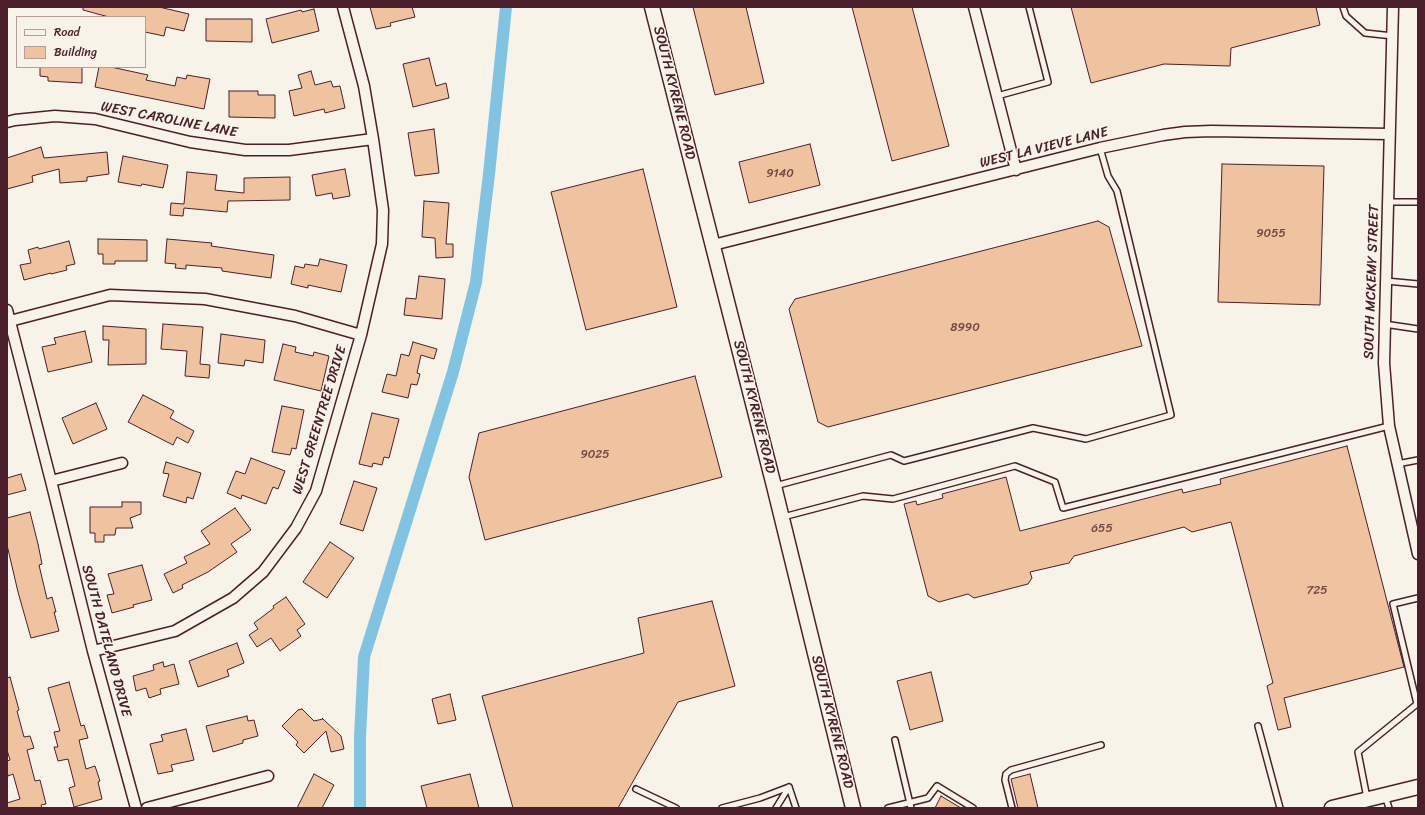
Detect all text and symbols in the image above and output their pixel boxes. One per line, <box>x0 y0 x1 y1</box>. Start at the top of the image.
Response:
legend <box>16 16 146 68</box>
text: Road <box>54 21 80 43</box>
street label: SOUTH KYRENE ROAD <box>649 25 699 161</box>
text: Building <box>54 41 97 63</box>
street label: WEST CAROLINE LANE <box>99 99 239 141</box>
street label: WEST LA VIEVE LANE <box>978 124 1110 172</box>
house number: 9140 <box>766 167 794 181</box>
street label: SOUTH MCKEMY STREET <box>1361 204 1383 360</box>
house number: 9055 <box>1256 227 1286 241</box>
house number: 8990 <box>950 321 980 335</box>
street label: SOUTH KYRENE ROAD <box>729 339 779 475</box>
street label: WEST GREENTREE DRIVE <box>289 344 351 496</box>
house number: 9025 <box>580 448 610 462</box>
house number: 655 <box>1091 522 1113 536</box>
street label: SOUTH DATELAND DRIVE <box>78 563 134 719</box>
house number: 725 <box>1306 584 1328 598</box>
street label: SOUTH KYRENE ROAD <box>807 654 857 790</box>

